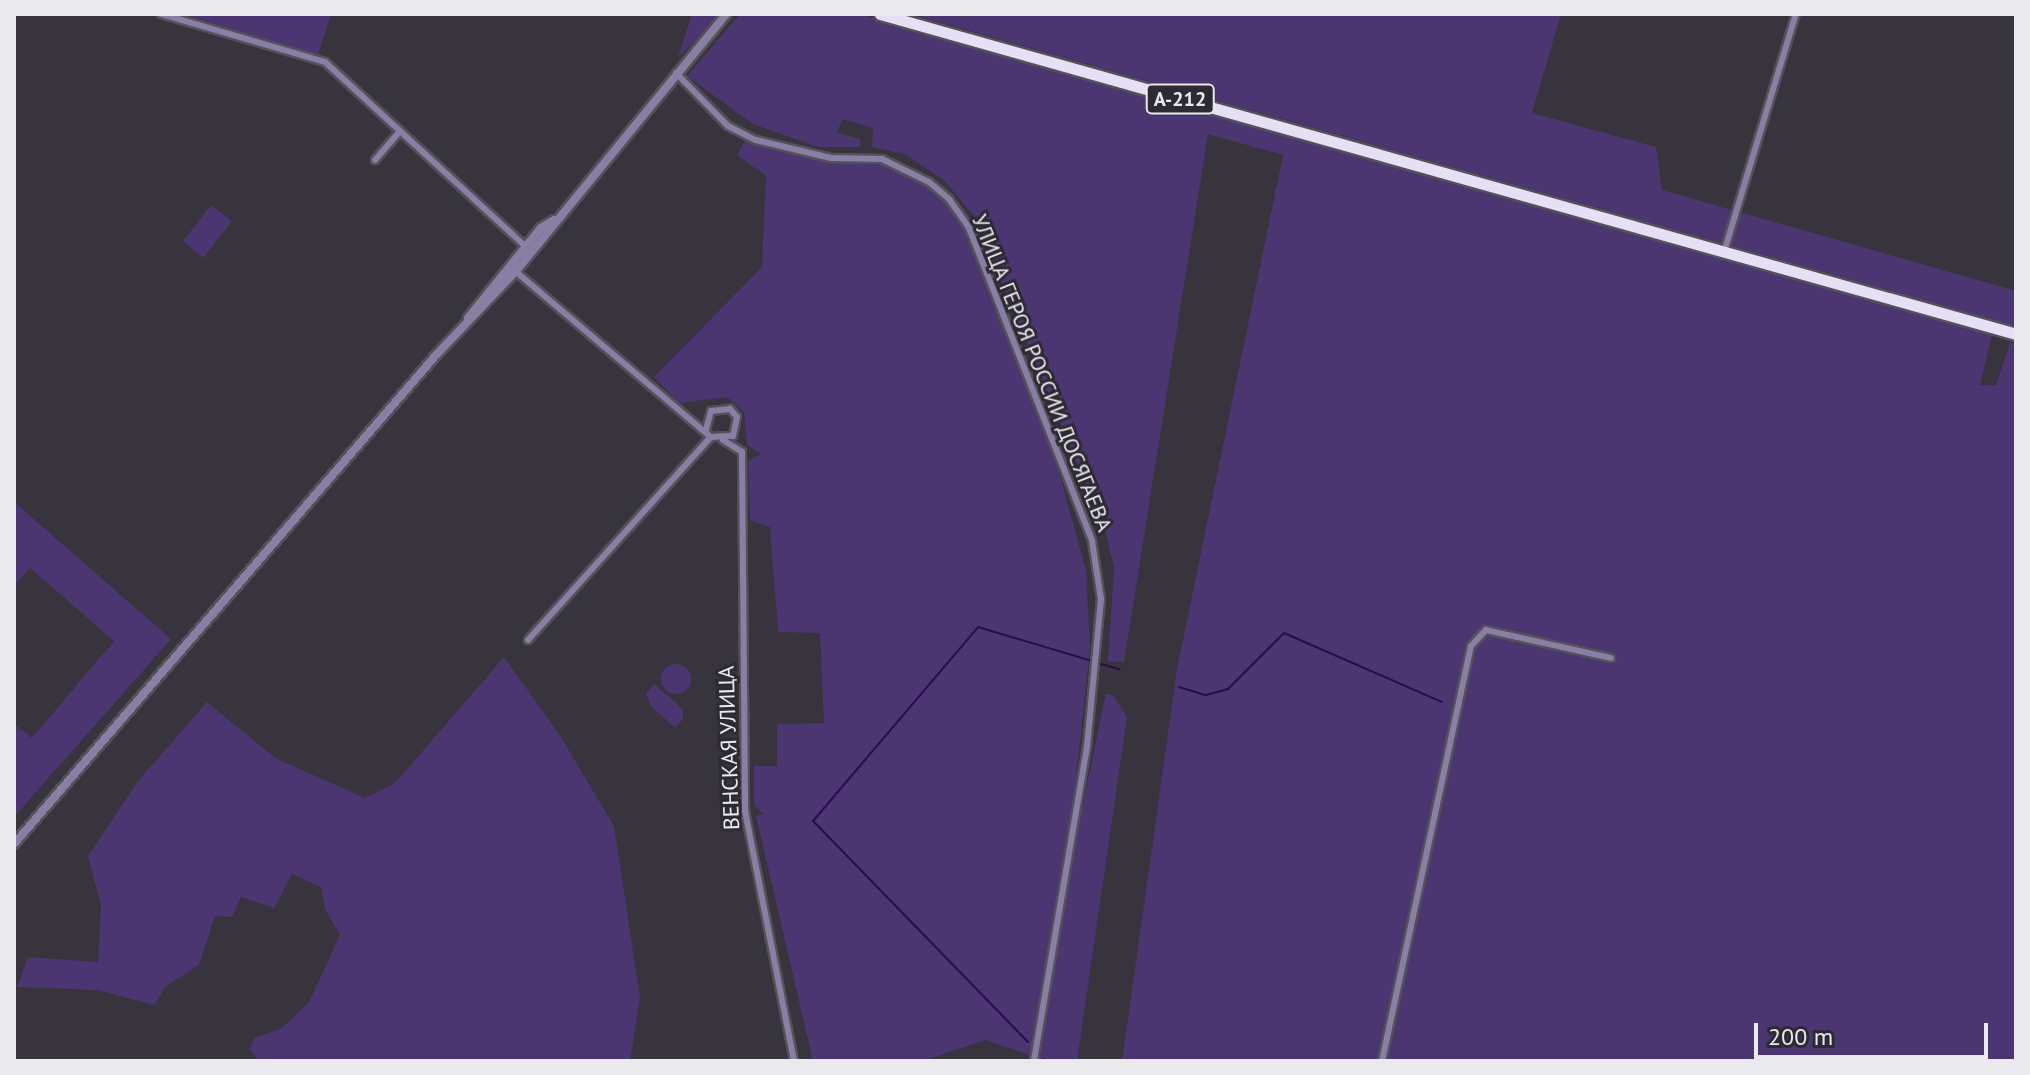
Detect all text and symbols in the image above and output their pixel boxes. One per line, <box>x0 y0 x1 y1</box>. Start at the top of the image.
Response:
road number: А-212 <box>1144 83 1216 115</box>
street label: УЛИЦА ГЕРОЯ РОССИИ ДОСЯГАЕВА <box>966 210 1118 536</box>
street label: ВЕНСКАЯ УЛИЦА <box>713 665 745 831</box>
scale bar <box>1758 1007 1992 1057</box>
text: 200 m <box>1768 1021 1833 1052</box>

